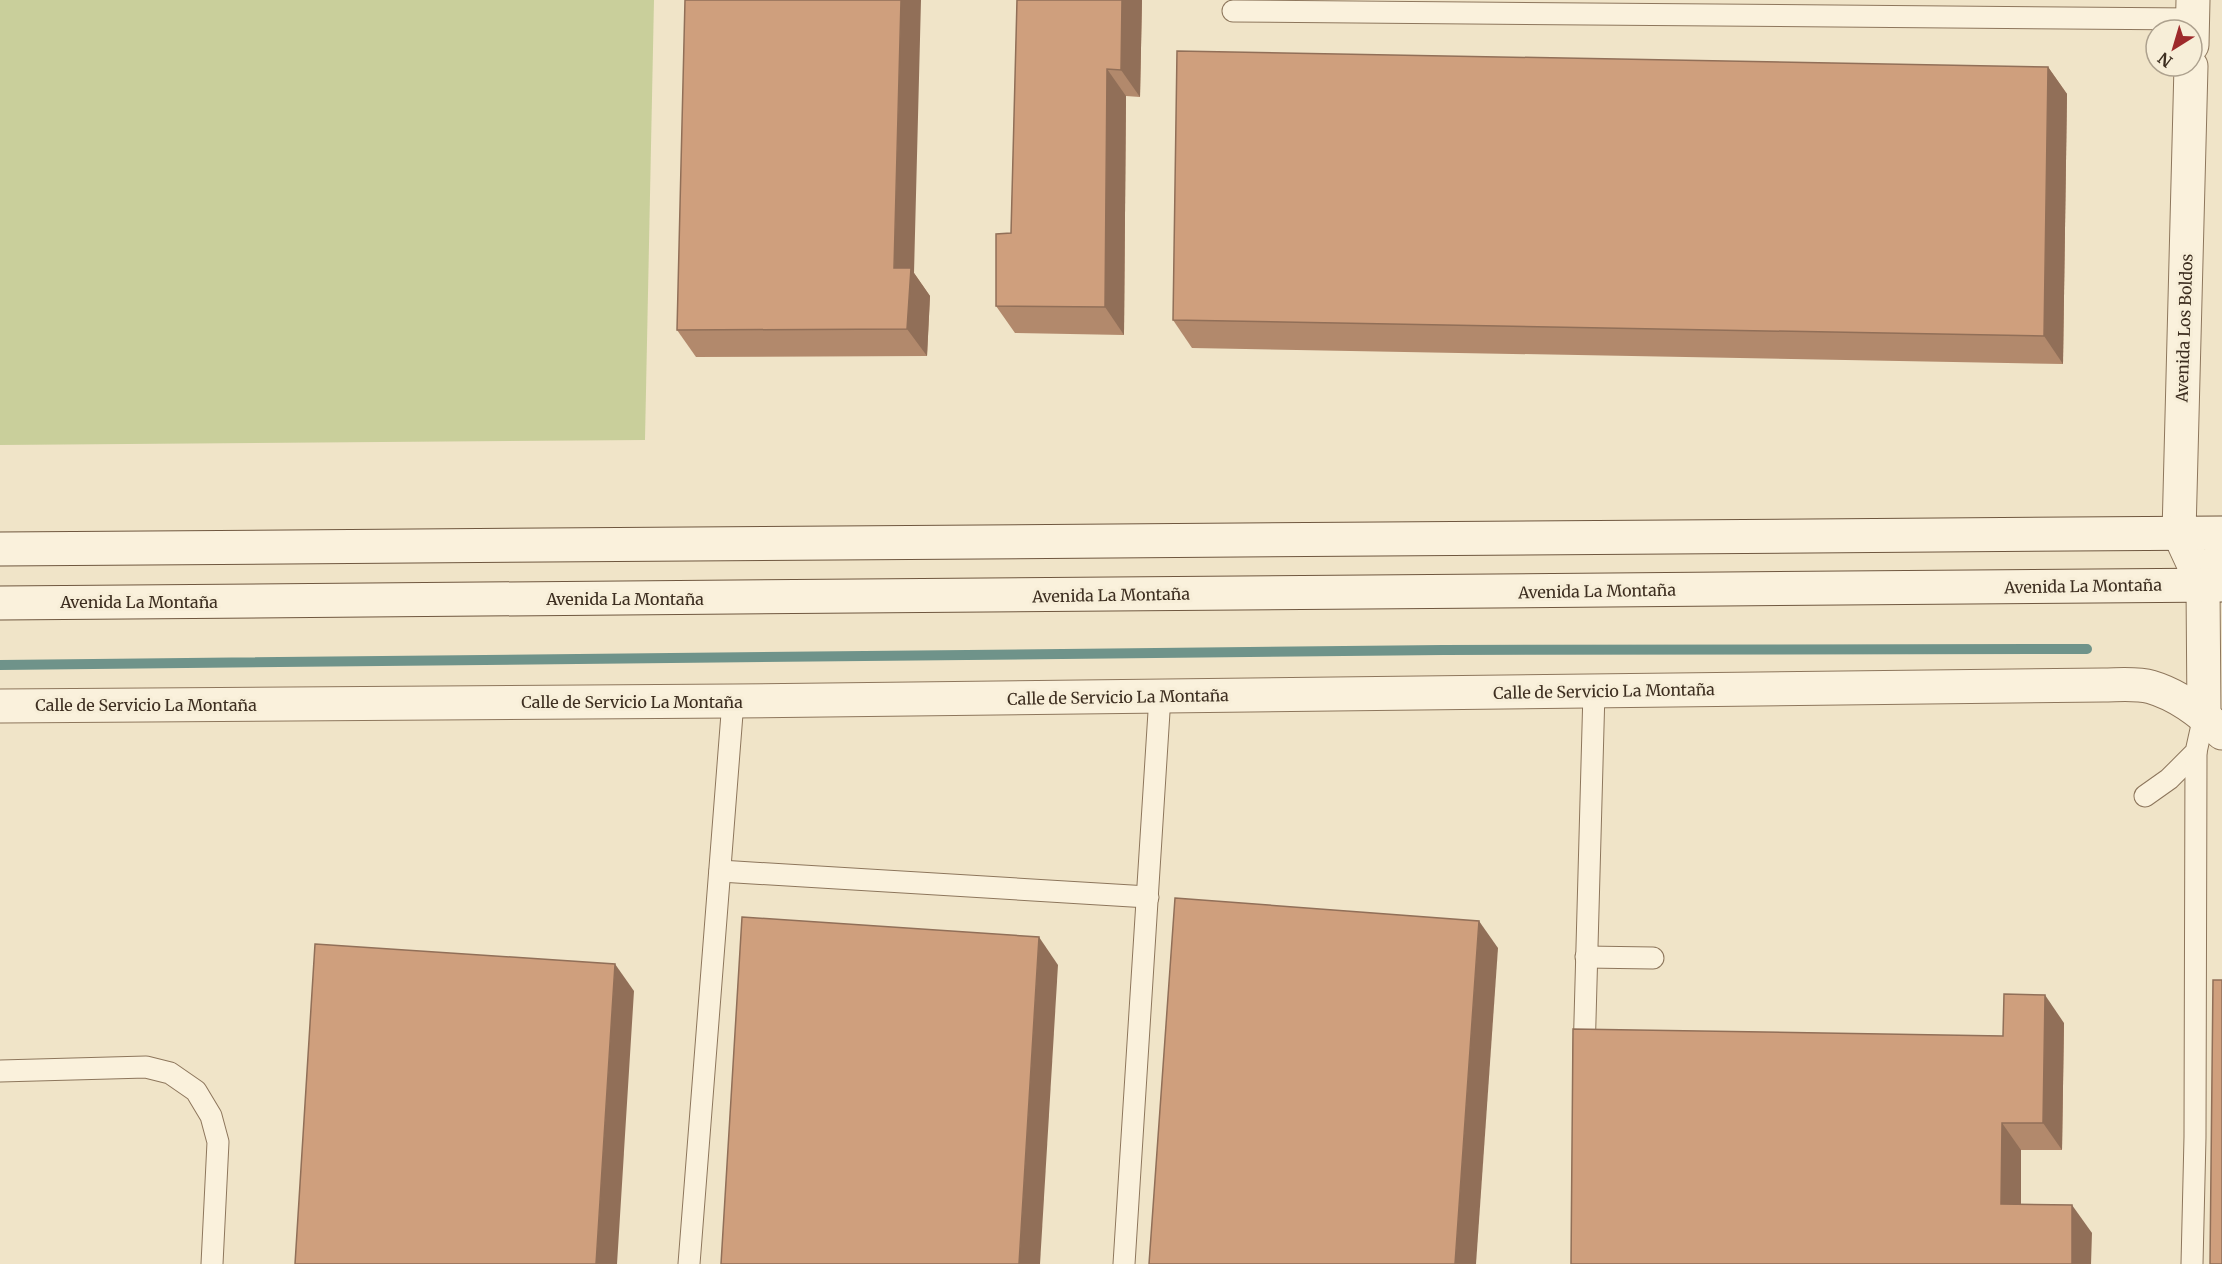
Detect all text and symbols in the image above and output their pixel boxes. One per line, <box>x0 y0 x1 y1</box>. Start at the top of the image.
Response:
north arrow <box>2144 18 2204 78</box>
text: N <box>2154 48 2176 72</box>
street label: Avenida Los Boldos <box>2171 253 2197 404</box>
street label: Avenida La Montaña <box>2003 575 2162 597</box>
street label: Avenida La Montaña <box>1517 580 1676 602</box>
street label: Avenida La Montaña <box>1031 584 1190 606</box>
street label: Avenida La Montaña <box>545 589 704 609</box>
street label: Avenida La Montaña <box>59 592 218 612</box>
street label: Calle de Servicio La Montaña <box>1493 679 1715 703</box>
street label: Calle de Servicio La Montaña <box>1007 685 1229 709</box>
street label: Calle de Servicio La Montaña <box>521 692 743 712</box>
street label: Calle de Servicio La Montaña <box>35 695 257 715</box>

